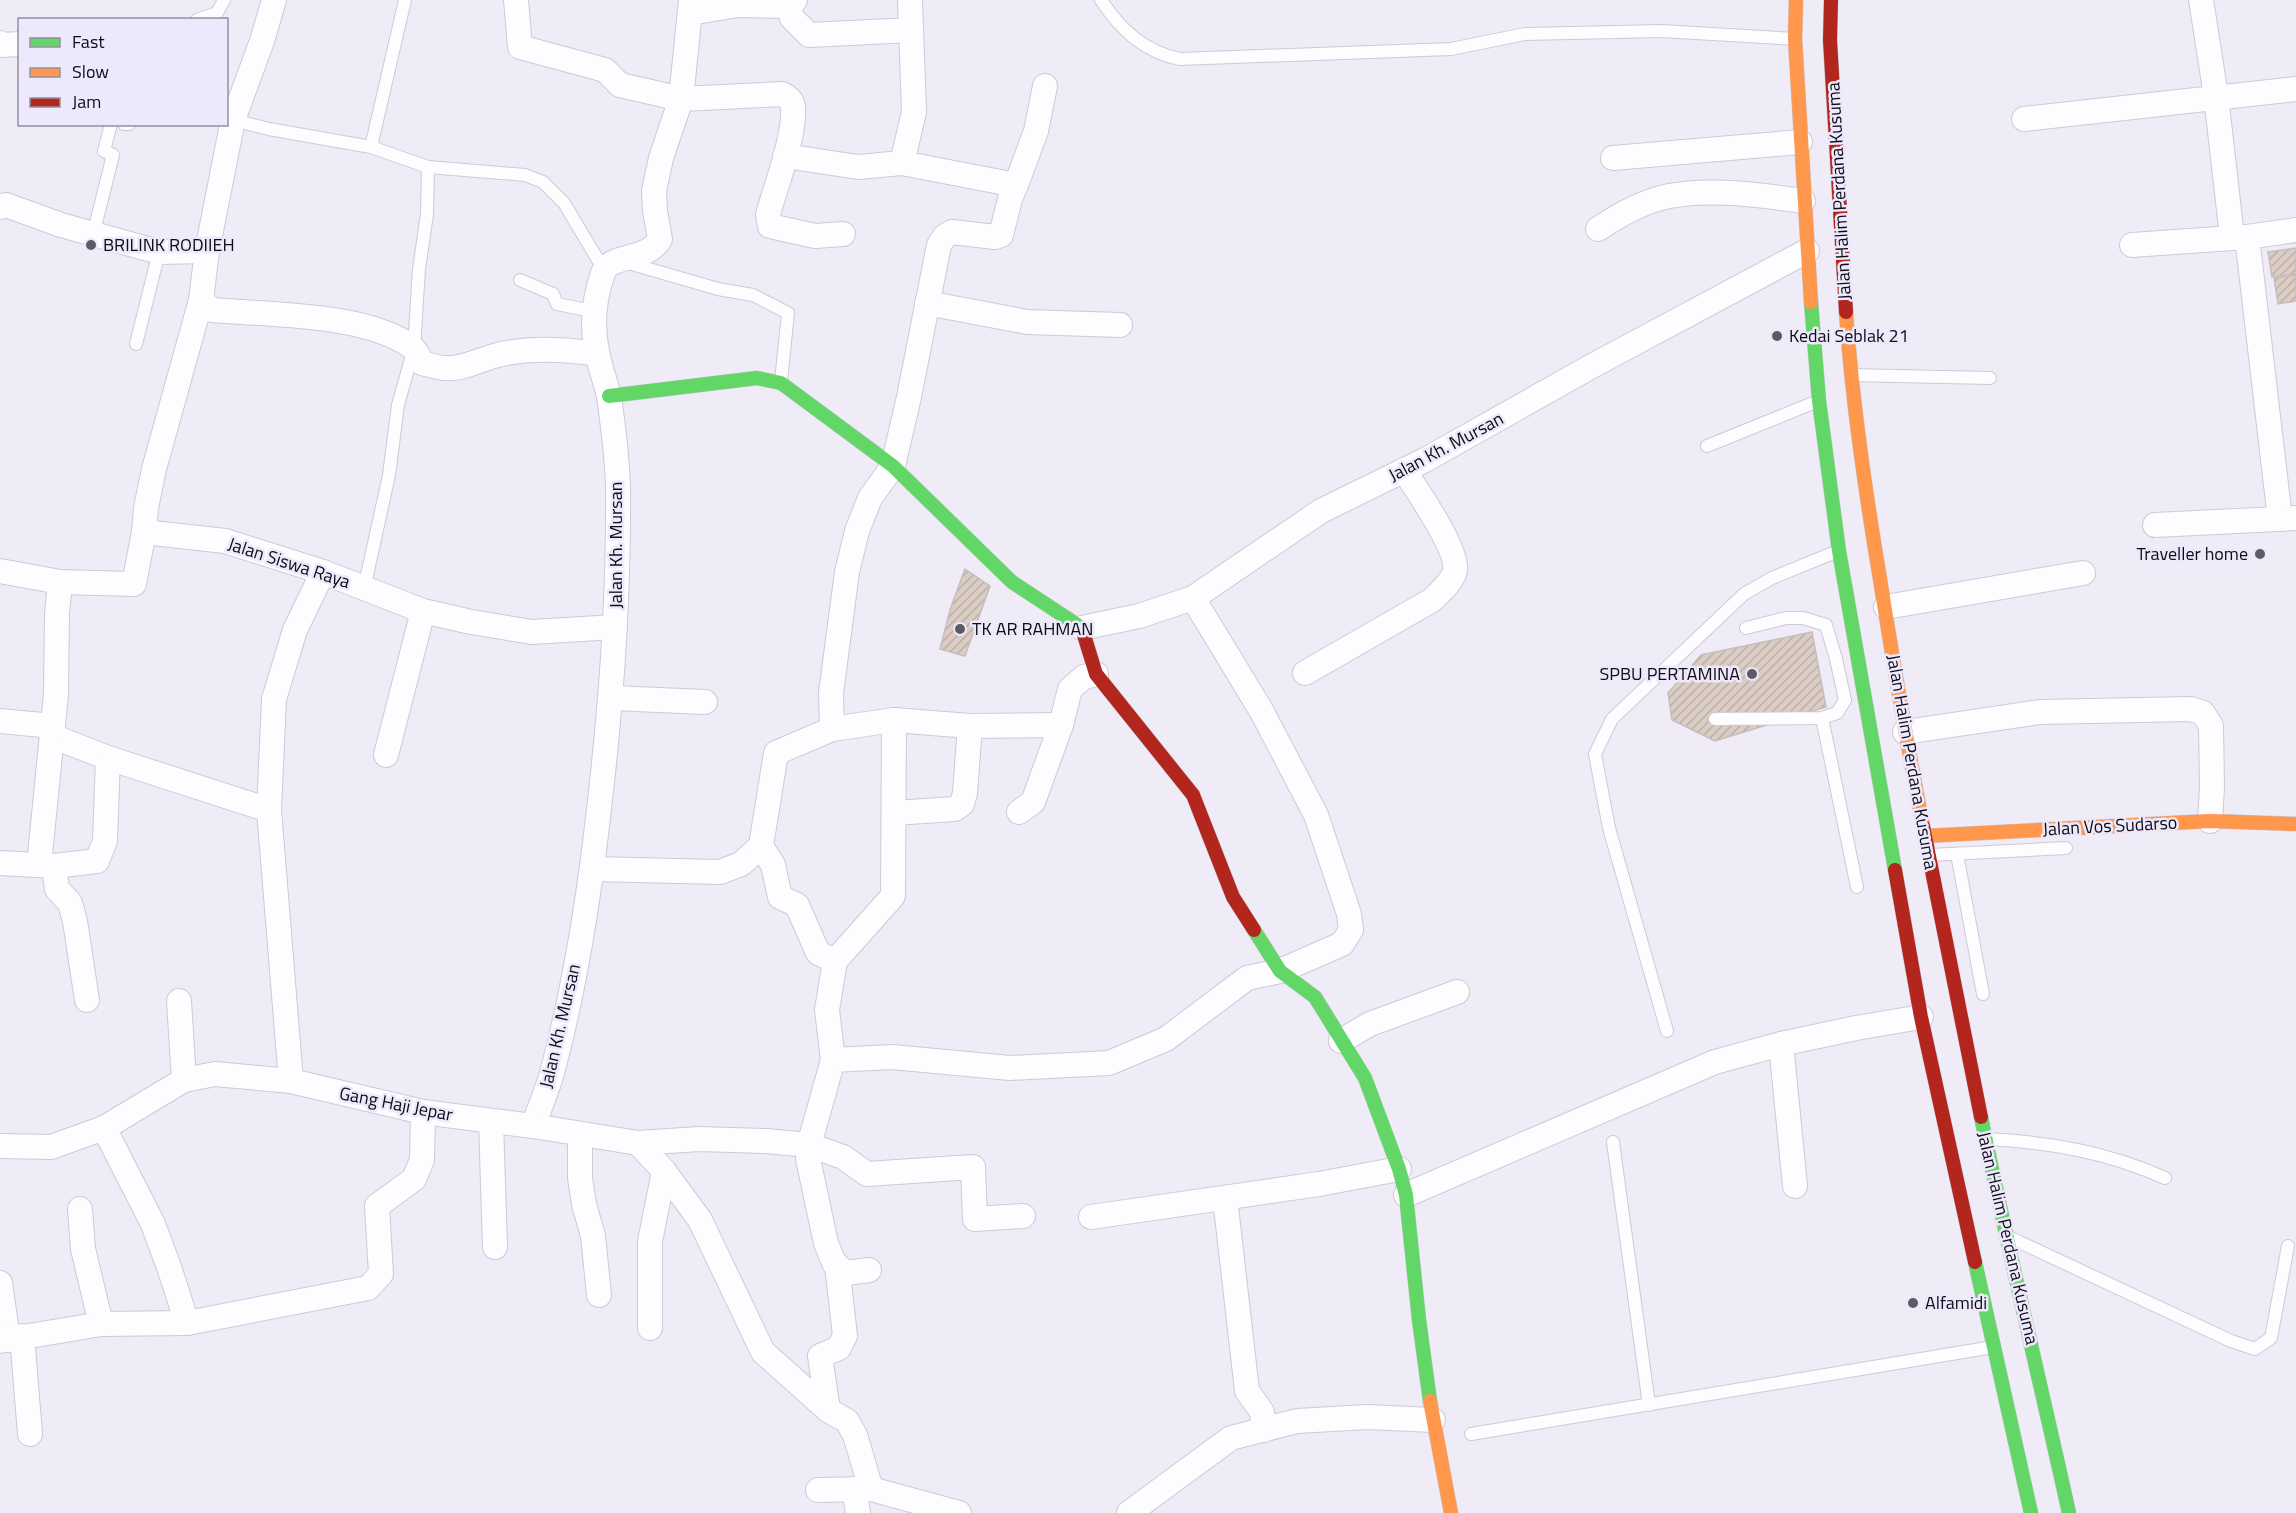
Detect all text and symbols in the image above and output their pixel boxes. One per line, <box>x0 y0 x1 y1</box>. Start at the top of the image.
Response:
legend <box>18 18 228 126</box>
text: Fast <box>72 28 105 55</box>
text: Slow <box>72 58 109 85</box>
street label: Jalan Halim Perdana Kusuma <box>1819 82 1858 300</box>
text: Jam <box>72 88 101 115</box>
place label: BRILINK RODIIEH <box>103 231 235 258</box>
marker: BRILINK RODIIEH <box>84 238 98 252</box>
place label: Kedai Seblak 21 <box>1789 322 1909 349</box>
marker: Kedai Seblak 21 <box>1770 329 1784 343</box>
street label: Jalan Kh. Mursan <box>1383 405 1508 488</box>
street label: Jalan Kh. Mursan <box>602 482 629 608</box>
street label: Jalan Siswa Raya <box>225 530 354 595</box>
place label: Traveller home <box>2136 540 2248 567</box>
marker: Traveller home <box>2253 547 2267 561</box>
place label: TK AR RAHMAN <box>972 615 1093 642</box>
marker: TK AR RAHMAN <box>953 622 967 636</box>
street label: Jalan Halim Perdana Kusuma <box>1880 652 1945 871</box>
place label: SPBU PERTAMINA <box>1600 660 1740 687</box>
marker: SPBU PERTAMINA <box>1745 667 1759 681</box>
street label: Jalan Vos Sudarso <box>2042 808 2178 843</box>
street label: Jalan Kh. Mursan <box>532 961 587 1091</box>
street label: Gang Haji Jepar <box>337 1079 455 1128</box>
street label: Jalan Halim Perdana Kusuma <box>1971 1129 2046 1347</box>
place label: Alfamidi <box>1925 1289 1987 1316</box>
marker: Alfamidi <box>1906 1296 1920 1310</box>

